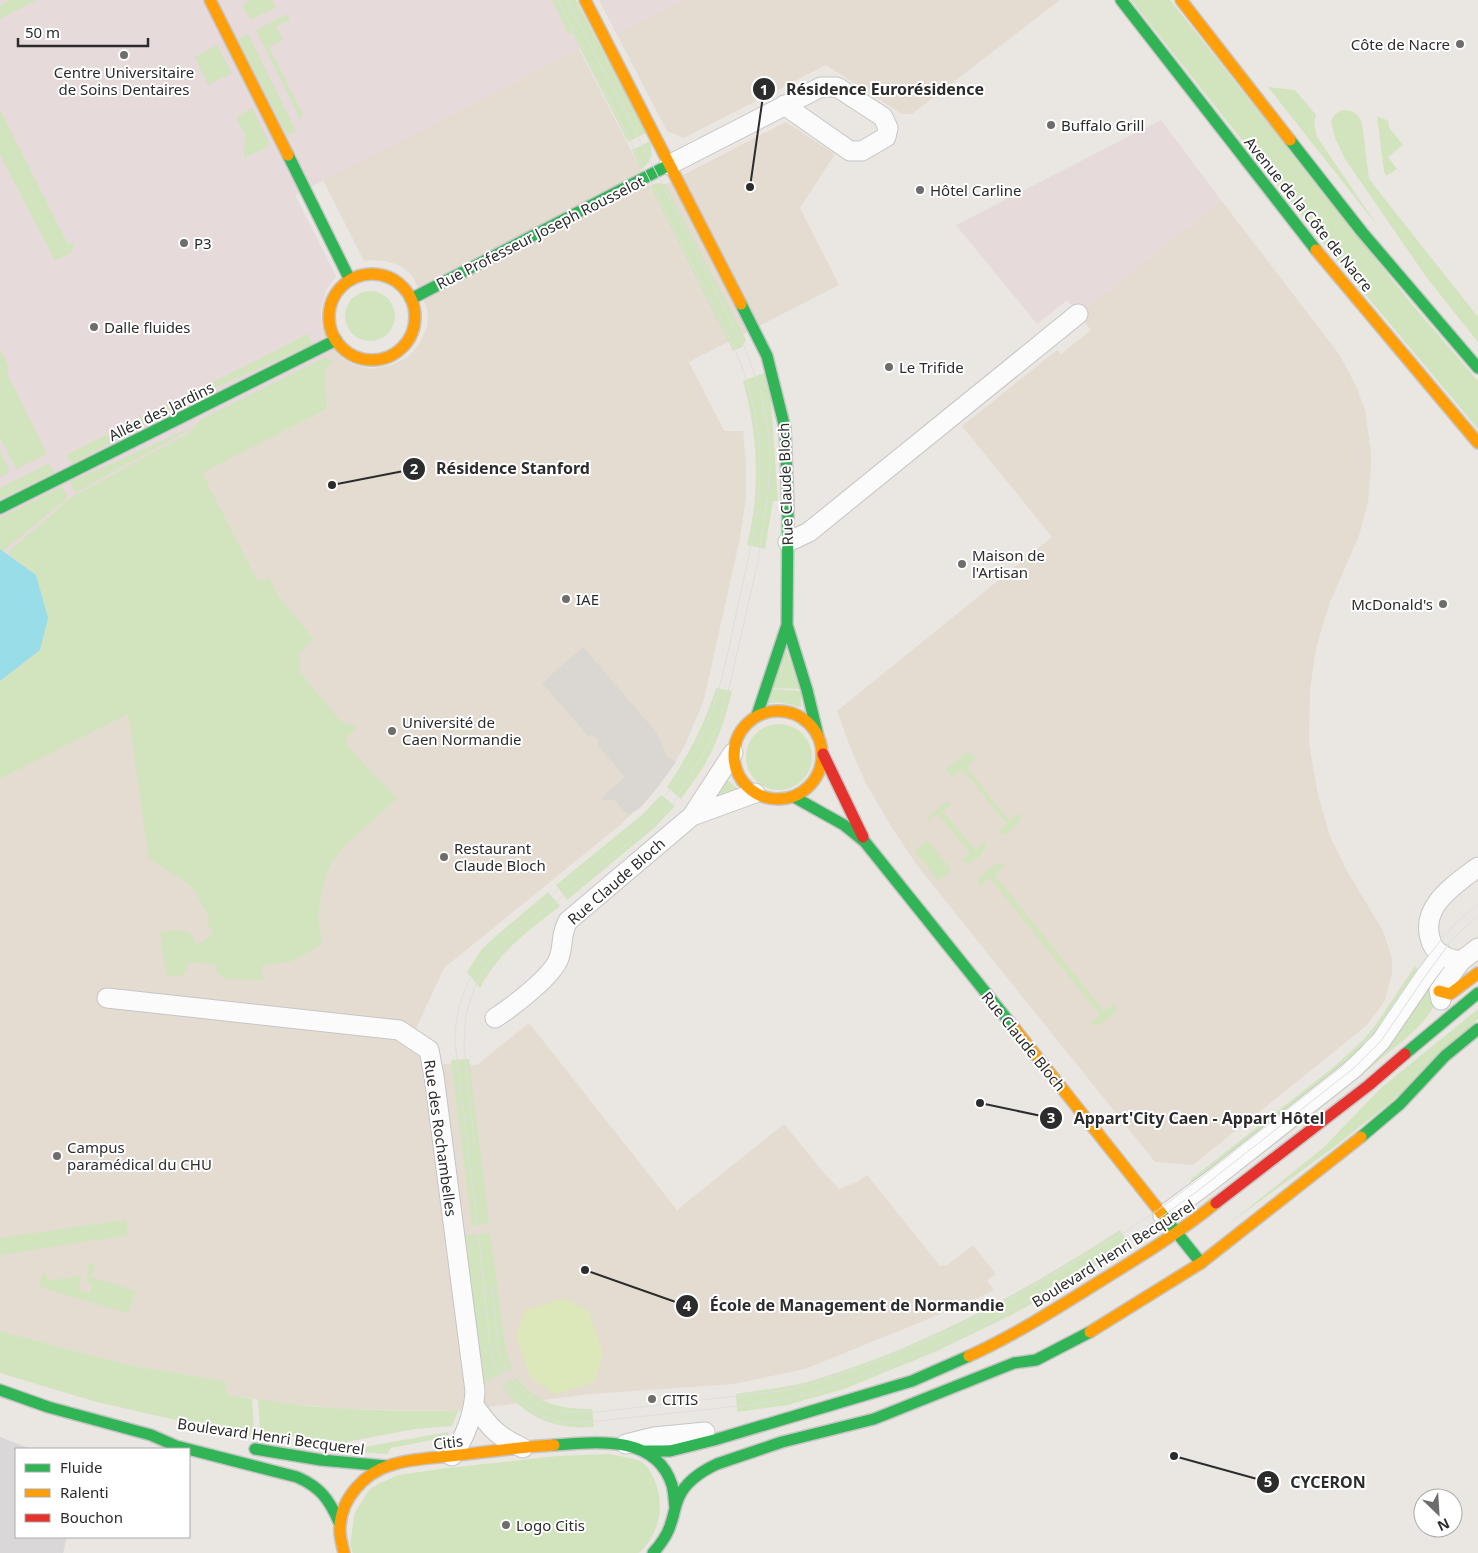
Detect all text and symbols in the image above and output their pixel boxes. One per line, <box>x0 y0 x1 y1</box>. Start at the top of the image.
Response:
scale bar <box>18 15 148 47</box>
text: 50 m <box>25 22 60 42</box>
place label: Côte de Nacre <box>1351 34 1450 54</box>
marker: Côte de Nacre <box>1454 38 1466 50</box>
marker: Centre Universitaire de Soins Dentaires <box>118 49 130 61</box>
place label: Centre Universitaire de Soins Dentaires <box>54 62 194 99</box>
callout: Résidence Eurorésidence <box>751 74 994 105</box>
text: Résidence Eurorésidence <box>786 78 984 100</box>
text: 1 <box>760 79 768 99</box>
place label: Buffalo Grill <box>1061 115 1144 135</box>
marker: Buffalo Grill <box>1045 119 1057 131</box>
street label: Avenue de la Côte de Nacre <box>1240 132 1378 296</box>
street label: Rue Professeur Joseph Rousselot <box>433 170 648 293</box>
place label: Hôtel Carline <box>930 180 1021 200</box>
marker: Hôtel Carline <box>914 184 926 196</box>
place label: P3 <box>194 233 212 253</box>
marker: P3 <box>178 237 190 249</box>
place label: Dalle fluides <box>104 317 191 337</box>
marker: Dalle fluides <box>88 321 100 333</box>
place label: Le Trifide <box>899 357 964 377</box>
marker: Le Trifide <box>883 361 895 373</box>
street label: Allée des Jardins <box>105 377 217 445</box>
street label: Rue Claude Bloch <box>773 422 797 546</box>
callout: Résidence Stanford <box>401 453 600 484</box>
text: Résidence Stanford <box>436 457 590 479</box>
text: 2 <box>410 458 419 478</box>
place label: Maison de l'Artisan <box>972 545 1045 582</box>
marker: Maison de l'Artisan <box>956 558 968 570</box>
place label: IAE <box>576 589 599 609</box>
marker: IAE <box>560 593 572 605</box>
place label: McDonald's <box>1351 594 1433 614</box>
marker: McDonald's <box>1437 598 1449 610</box>
place label: Université de Caen Normandie <box>402 712 521 749</box>
marker: Université de Caen Normandie <box>386 725 398 737</box>
street label: Rue Claude Bloch <box>563 833 669 929</box>
place label: Restaurant Claude Bloch <box>454 838 546 875</box>
marker: Restaurant Claude Bloch <box>438 851 450 863</box>
street label: Rue Claude Bloch <box>978 987 1070 1095</box>
street label: Rue des Rochambelles <box>420 1058 462 1218</box>
callout: Appart'City Caen - Appart Hôtel <box>1039 1103 1335 1134</box>
text: 3 <box>1047 1107 1055 1127</box>
text: Appart'City Caen - Appart Hôtel <box>1074 1107 1324 1129</box>
place label: Campus paramédical du CHU <box>67 1137 212 1174</box>
marker: Campus paramédical du CHU <box>51 1150 63 1162</box>
street label: Boulevard Henri Becquerel <box>1028 1195 1198 1311</box>
callout: École de Management de Normandie <box>675 1290 1015 1321</box>
text: École de Management de Normandie <box>710 1294 1004 1316</box>
text: 4 <box>683 1295 692 1315</box>
place label: CITIS <box>662 1389 698 1409</box>
marker: CITIS <box>646 1393 658 1405</box>
street label: Boulevard Henri Becquerel <box>176 1413 366 1459</box>
street label: Citis <box>432 1430 464 1454</box>
legend <box>15 1448 190 1538</box>
text: Fluide <box>60 1457 102 1477</box>
callout: CYCERON <box>1256 1467 1376 1498</box>
text: 5 <box>1264 1471 1272 1491</box>
text: CYCERON <box>1290 1471 1366 1493</box>
text: Ralenti <box>60 1482 109 1502</box>
north arrow <box>1413 1488 1463 1538</box>
text: Bouchon <box>60 1507 123 1527</box>
text: N <box>1435 1514 1453 1536</box>
place label: Logo Citis <box>516 1515 585 1535</box>
marker: Logo Citis <box>500 1519 512 1531</box>

